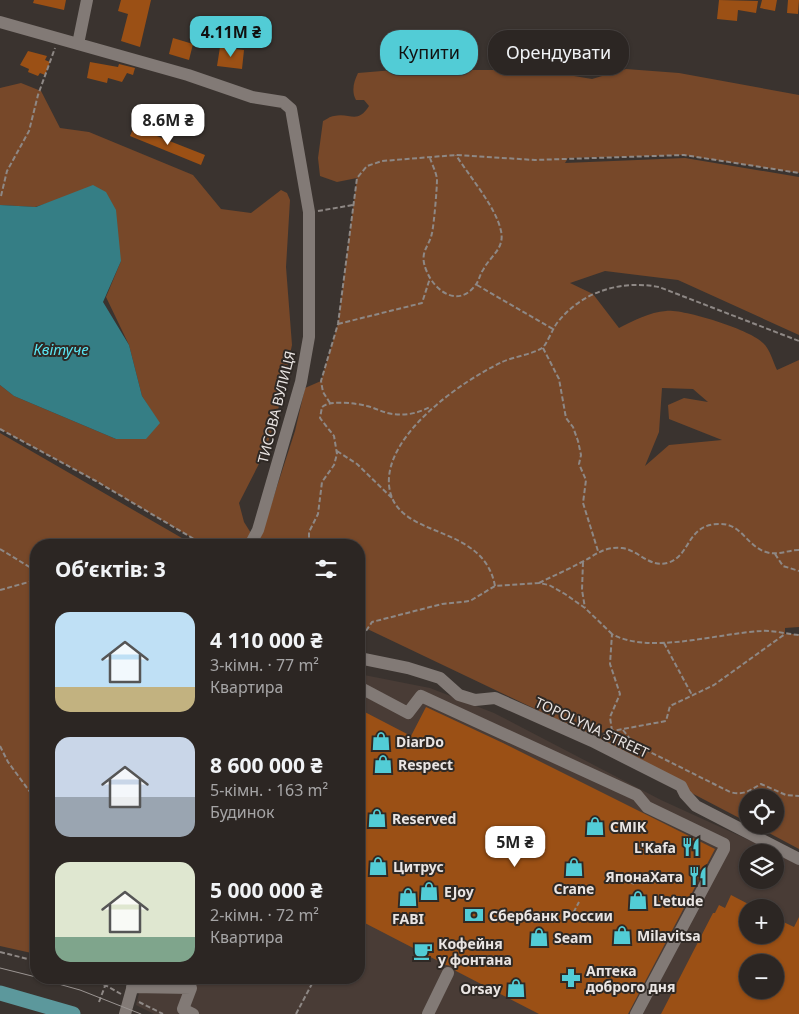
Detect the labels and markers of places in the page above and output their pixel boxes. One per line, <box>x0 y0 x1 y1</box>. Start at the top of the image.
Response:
pin: 4.11M ₴ <box>185 15 277 58</box>
pin: 8.6M ₴ <box>127 104 209 146</box>
shop icon: DiarDo <box>370 730 392 752</box>
place label: DiarDo <box>396 732 444 751</box>
shop icon: Respect <box>372 753 394 775</box>
place label: Respect <box>398 755 453 774</box>
shop icon: Reserved <box>366 807 388 829</box>
place label: Reserved <box>392 809 456 828</box>
shop icon: СМІК <box>584 815 606 837</box>
place label: СМІК <box>610 817 647 836</box>
pin: 5M ₴ <box>485 826 545 868</box>
restaurant icon: L'Kafa <box>680 836 702 858</box>
place label: L'Kafa <box>634 838 676 857</box>
shop icon: Цитрус <box>367 855 389 877</box>
shop icon: Crane <box>563 856 585 878</box>
place label: Цитрус <box>393 857 444 876</box>
restaurant icon: ЯпонаХата <box>687 865 709 887</box>
place label: ЯпонаХата <box>605 867 683 886</box>
place label: Crane <box>554 879 594 898</box>
shop icon: EJoy <box>418 880 440 902</box>
place label: EJoy <box>444 882 474 901</box>
shop icon: FABI <box>397 886 419 908</box>
shop icon: L'etude <box>627 889 649 911</box>
place label: L'etude <box>653 891 703 910</box>
bank icon: Сбербанк России <box>463 904 485 926</box>
place label: Сбербанк России <box>489 906 613 925</box>
place label: FABI <box>392 909 424 928</box>
shop icon: Milavitsa <box>611 924 633 946</box>
shop icon: Seam <box>528 926 550 948</box>
place label: Milavitsa <box>637 926 701 945</box>
place label: Seam <box>554 928 592 947</box>
place label: Кофейня у фонтана <box>437 934 512 969</box>
cafe icon: Кофейня у фонтана <box>412 940 434 962</box>
place label: Аптека доброго дня <box>586 961 675 996</box>
pharmacy icon: Аптека доброго дня <box>560 967 582 989</box>
shop icon: Orsay <box>505 977 527 999</box>
place label: Orsay <box>460 979 501 998</box>

